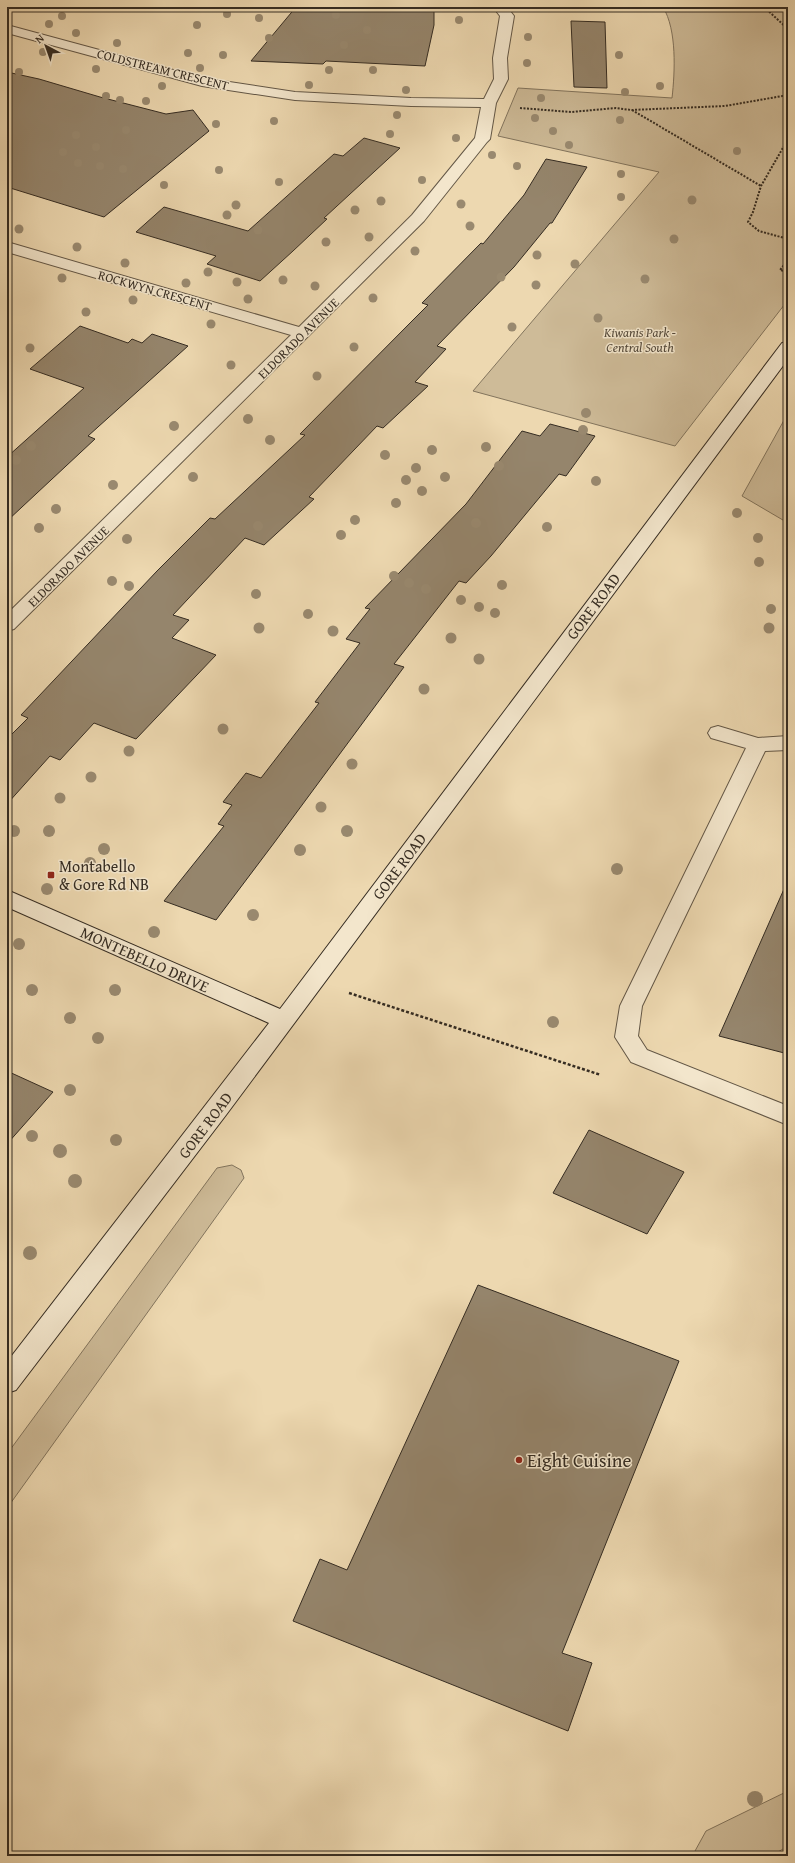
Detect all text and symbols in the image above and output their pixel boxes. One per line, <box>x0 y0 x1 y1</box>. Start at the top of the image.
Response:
north arrow <box>26 26 66 66</box>
text: N <box>31 30 48 47</box>
street label: COLDSTREAM CRESCENT <box>95 44 231 95</box>
street label: ROCKWYN CRESCENT <box>96 265 215 316</box>
street label: ELDORADO AVENUE <box>253 293 344 383</box>
park label: Kiwanis Park - Central South <box>603 323 676 357</box>
street label: ELDORADO AVENUE <box>23 521 114 611</box>
street label: GORE ROAD <box>560 567 626 644</box>
street label: GORE ROAD <box>366 827 432 904</box>
place label: Montabello & Gore Rd NB <box>59 854 149 896</box>
marker: Montabello & Gore Rd NB <box>46 870 56 880</box>
street label: MONTEBELLO DRIVE <box>77 920 213 998</box>
street label: GORE ROAD <box>172 1086 238 1163</box>
place label: Eight Cuisine <box>527 1446 631 1474</box>
marker: Eight Cuisine <box>514 1455 524 1465</box>

